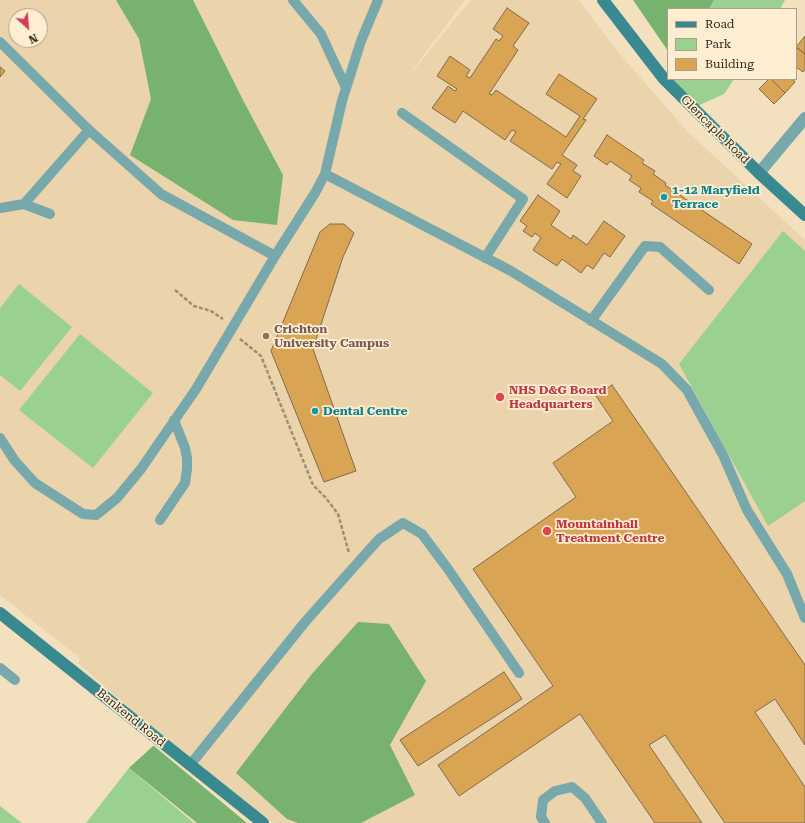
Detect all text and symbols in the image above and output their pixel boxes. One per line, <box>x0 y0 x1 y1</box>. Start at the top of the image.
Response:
north arrow <box>8 8 48 48</box>
legend <box>667 8 797 80</box>
text: Road <box>705 17 734 31</box>
text: N <box>26 31 40 46</box>
text: Park <box>705 37 731 51</box>
text: Building <box>705 57 754 71</box>
street label: Glencaple Road <box>678 93 752 167</box>
place label: 1-12 Maryfield Terrace <box>672 183 760 211</box>
marker: 1-12 Maryfield Terrace <box>659 192 669 202</box>
place label: Crichton University Campus <box>274 322 389 350</box>
marker: Crichton University Campus <box>261 331 271 341</box>
place label: NHS D&G Board Headquarters <box>509 383 607 411</box>
marker: NHS D&G Board Headquarters <box>494 391 506 403</box>
place label: Dental Centre <box>323 404 408 418</box>
marker: Dental Centre <box>310 406 320 416</box>
place label: Mountainhall Treatment Centre <box>556 517 664 545</box>
marker: Mountainhall Treatment Centre <box>541 525 553 537</box>
street label: Bankend Road <box>94 686 168 750</box>

